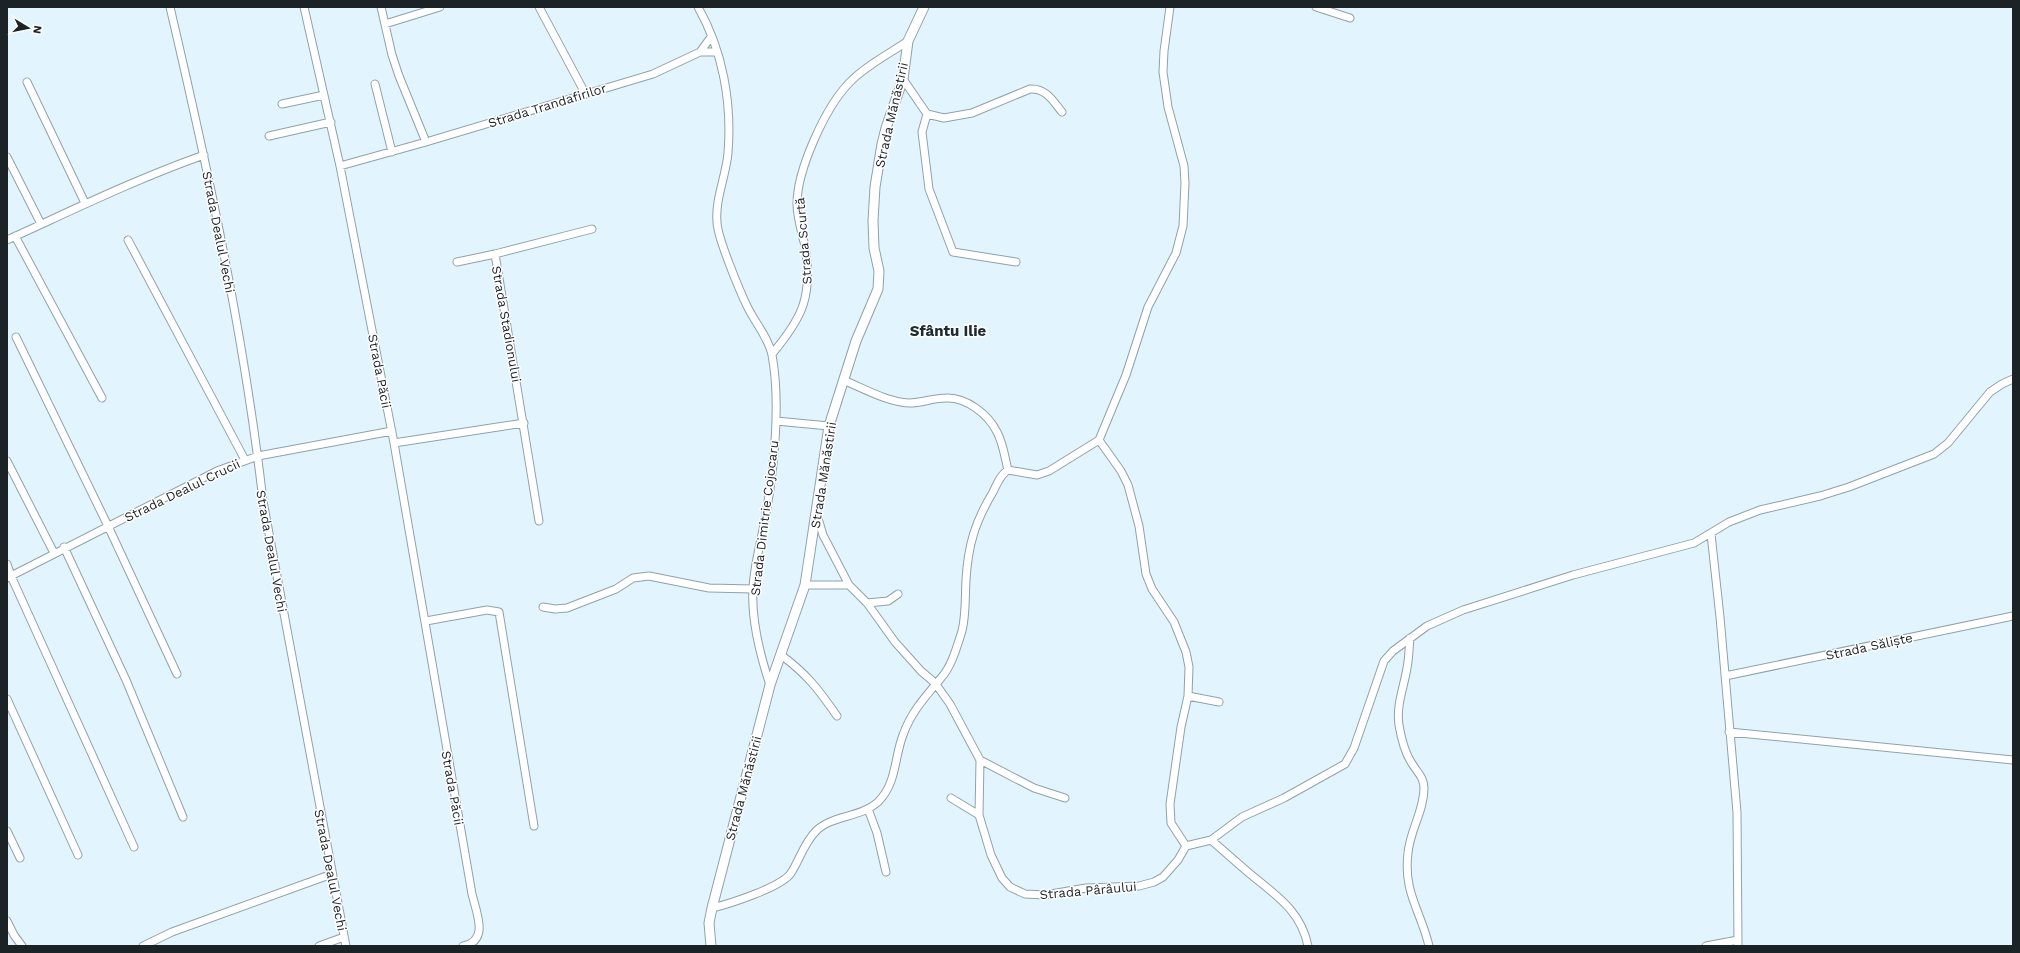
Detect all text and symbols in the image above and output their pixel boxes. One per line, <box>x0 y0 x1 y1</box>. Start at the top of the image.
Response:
north arrow <box>8 8 48 48</box>
text: N <box>30 25 44 35</box>
street label: Strada Mănăstirii <box>872 61 911 169</box>
street label: Strada Trandafirilor <box>486 80 608 131</box>
street label: Strada Dealul Vechi <box>199 170 238 294</box>
street label: Strada Scurtă <box>792 196 815 285</box>
street label: Strada Stadionului <box>489 265 524 383</box>
district label: Sfântu Ilie <box>910 322 987 340</box>
street label: Strada Păcii <box>365 333 394 410</box>
street label: Strada Mănăstirii <box>808 421 839 529</box>
street label: Strada Dimitrie Cojocaru <box>748 439 781 597</box>
street label: Strada Dealul Crucii <box>122 456 242 525</box>
street label: Strada Dealul Vechi <box>253 489 290 613</box>
street label: Strada Săliște <box>1824 630 1914 664</box>
street label: Strada Mănăstirii <box>722 734 765 842</box>
street label: Strada Păcii <box>439 750 466 827</box>
street label: Strada Dealul Vechi <box>311 808 350 932</box>
street label: Strada Pârâului <box>1039 879 1137 902</box>

